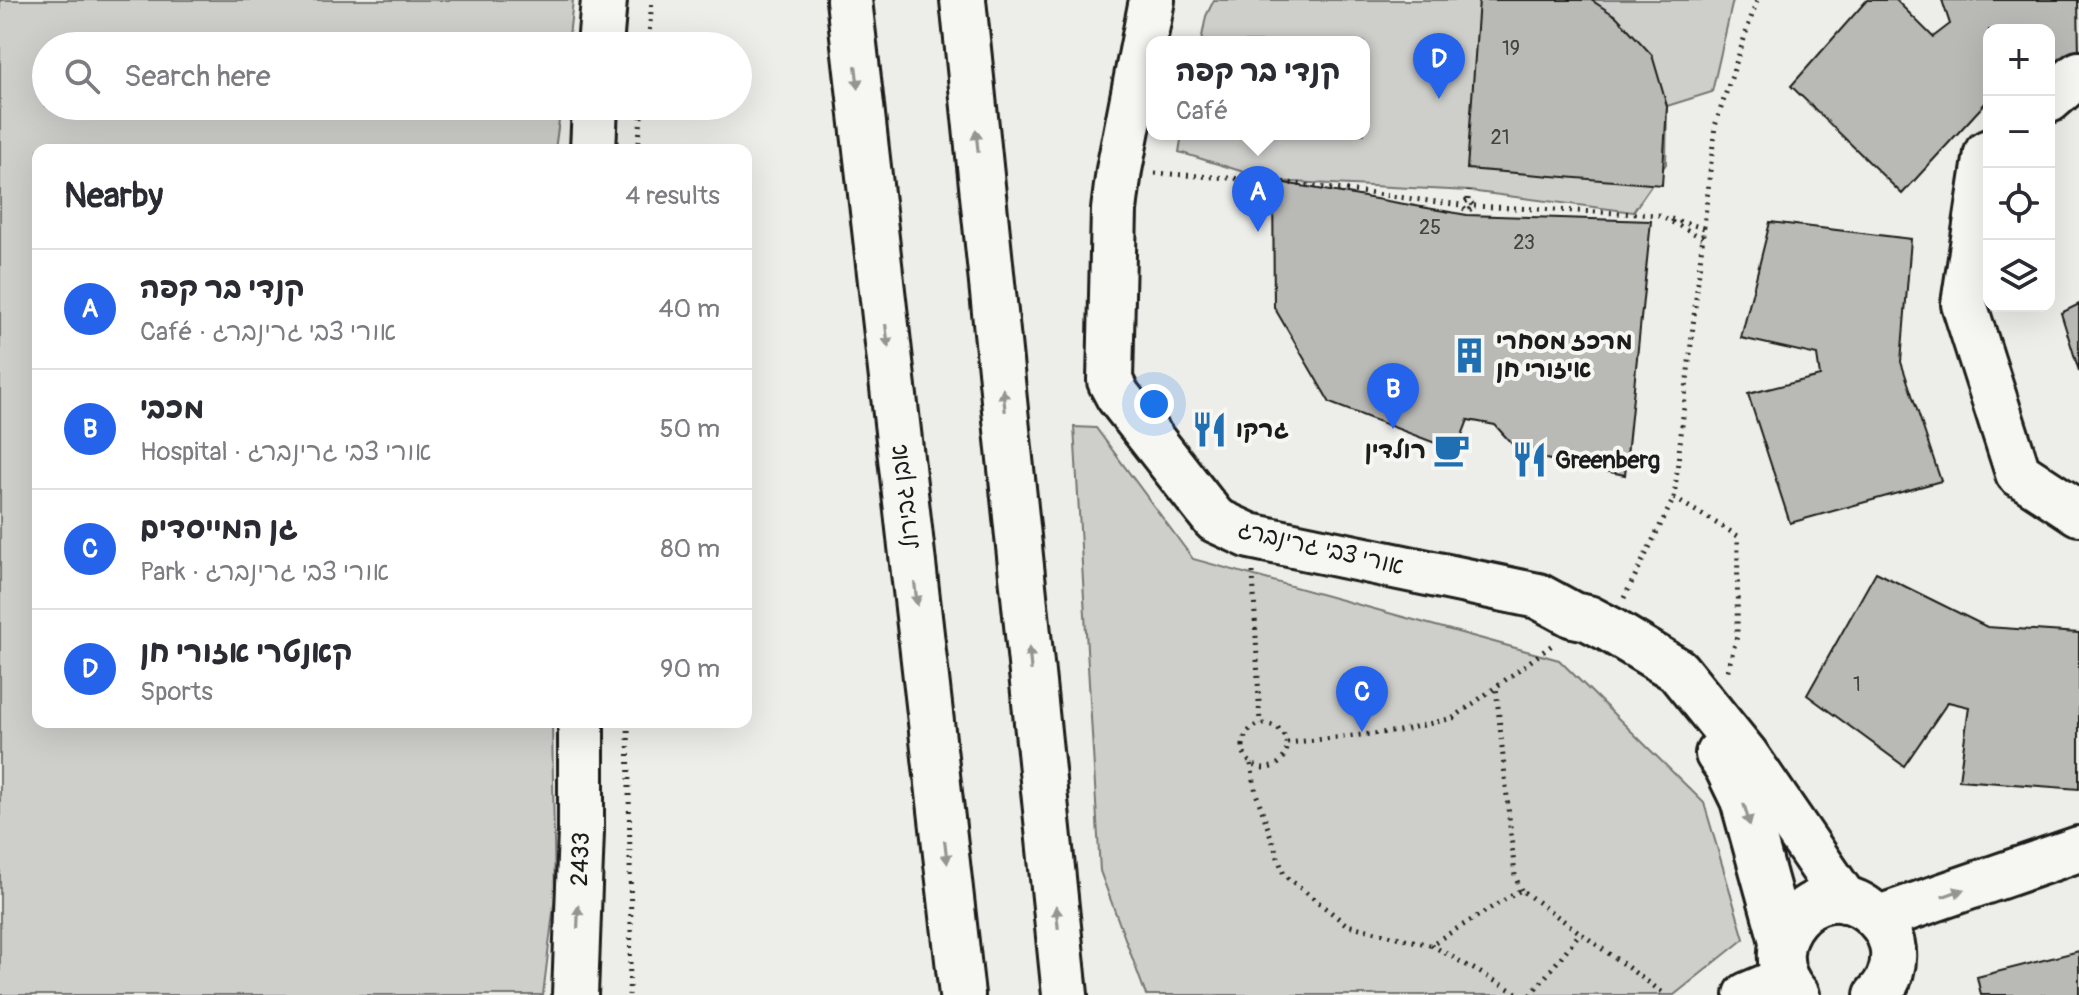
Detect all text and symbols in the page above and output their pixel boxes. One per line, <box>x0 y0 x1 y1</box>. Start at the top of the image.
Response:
map controls <box>1983 24 2055 312</box>
button: + <box>1983 24 2055 96</box>
search box <box>32 32 752 120</box>
pin: D <box>1413 33 1465 99</box>
popup <box>1146 36 1370 140</box>
house number: 19 <box>1502 36 1520 61</box>
text: קנדי בר קפה <box>1176 53 1340 90</box>
icon: search <box>60 54 104 98</box>
text: Search here <box>124 58 271 95</box>
one-way arrow <box>851 65 864 90</box>
text: Café <box>1176 95 1228 127</box>
button: − <box>1983 96 2055 168</box>
house number: 21 <box>1491 125 1510 150</box>
one-way arrow <box>971 129 984 154</box>
pin: A <box>1232 166 1284 232</box>
button: locate <box>1983 168 2055 240</box>
text: Nearby <box>64 175 163 218</box>
text: 4 results <box>625 180 720 212</box>
house number: 25 <box>1419 215 1441 240</box>
house number: 23 <box>1513 230 1535 255</box>
button: layers <box>1983 240 2055 312</box>
text: קנדי בר קפה <box>140 270 305 307</box>
text: A <box>82 293 98 325</box>
text: 40 m <box>658 293 720 325</box>
text: Café · אורי צבי גרינברג <box>140 316 396 348</box>
one-way arrow <box>880 324 893 349</box>
place label: מרכז מסחרי איזורי חן <box>1496 327 1633 384</box>
building icon: מרכז מסחרי איזורי חן <box>1451 336 1489 374</box>
pin: B <box>1367 363 1419 429</box>
your location <box>1134 384 1174 424</box>
one-way arrow <box>997 387 1010 412</box>
text: מכבי <box>140 390 204 427</box>
restaurant icon: גרקו <box>1191 410 1229 448</box>
text: B <box>83 413 97 445</box>
text: 50 m <box>659 413 720 445</box>
place label: גרקו <box>1236 415 1289 444</box>
cafe icon: רולדין <box>1433 431 1471 469</box>
text: Hospital · אורי צבי גרינברג <box>140 436 431 468</box>
place label: רולדין <box>1365 436 1426 465</box>
restaurant icon: Greenberg <box>1510 441 1548 479</box>
street label: אבן גבירול <box>884 443 926 551</box>
place label: Greenberg <box>1555 446 1660 475</box>
text: גן המייסדים <box>140 510 298 547</box>
street label: אורי צבי גרינברג <box>1235 515 1407 581</box>
text: C <box>82 533 98 565</box>
text: 80 m <box>660 533 720 565</box>
text: Park · אורי צבי גרינברג <box>140 556 389 588</box>
one-way arrow <box>910 582 923 607</box>
text: קאנטרי אזורי חן <box>140 634 352 671</box>
one-way arrow <box>1024 646 1037 671</box>
text: D <box>82 653 98 685</box>
text: 90 m <box>660 653 720 685</box>
pin: C <box>1336 666 1388 732</box>
house number: 1 <box>1853 672 1861 697</box>
text: Sports <box>140 676 213 708</box>
one-way arrow <box>1741 804 1754 828</box>
street label: 2433 <box>564 832 595 887</box>
one-way arrow <box>939 840 952 865</box>
one-way arrow <box>1941 886 1965 898</box>
one-way arrow <box>571 904 584 929</box>
one-way arrow <box>1050 904 1063 929</box>

